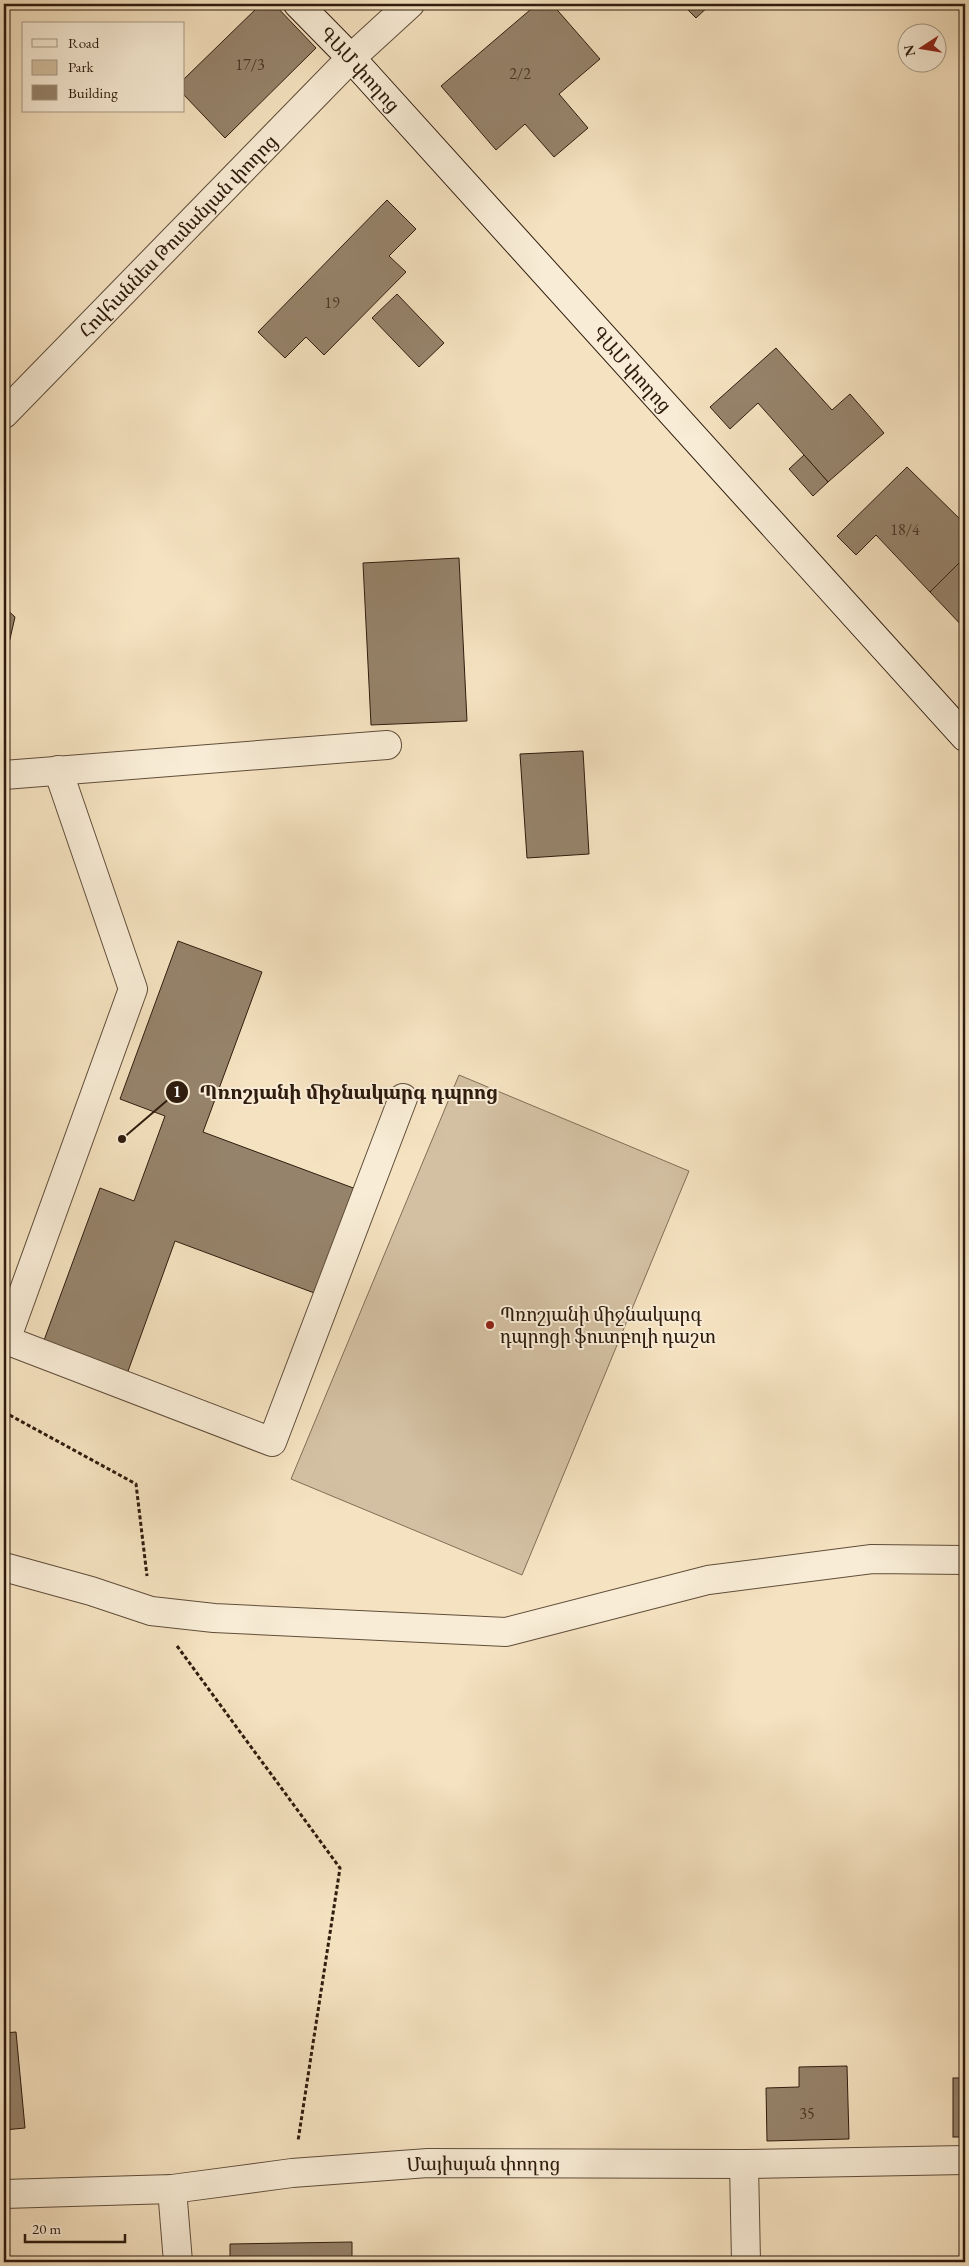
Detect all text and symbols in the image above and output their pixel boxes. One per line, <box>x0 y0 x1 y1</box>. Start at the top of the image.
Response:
street label: ԳԱՄ փողոց <box>314 21 406 117</box>
legend <box>22 22 185 112</box>
north arrow <box>896 22 946 72</box>
text: Road <box>68 33 100 52</box>
text: N <box>899 43 919 58</box>
house number: 17/3 <box>235 54 265 75</box>
text: Park <box>68 57 95 76</box>
house number: 2/2 <box>509 63 531 84</box>
text: Building <box>68 83 118 102</box>
street label: Հովհաննես Թումանյան փողոց <box>73 129 283 343</box>
house number: 19 <box>324 292 340 313</box>
street label: ԳԱՄ փողոց <box>587 321 677 418</box>
house number: 18/4 <box>890 519 920 540</box>
callout: Պռոշյանի միջնակարգ դպրոց <box>164 1074 508 1109</box>
text: Պռոշյանի միջնակարգ դպրոց <box>200 1079 498 1105</box>
text: 1 <box>173 1082 181 1101</box>
place label: Պռոշյանի միջնակարգ դպրոցի ֆուտբոլի դաշտ <box>500 1302 716 1349</box>
marker: Պռոշյանի միջնակարգ դպրոցի ֆուտբոլի դաշտ <box>484 1319 496 1331</box>
house number: 35 <box>799 2103 815 2124</box>
street label: Մայիսյան փողոց <box>406 2151 560 2178</box>
scale bar <box>25 2211 125 2243</box>
text: 20 m <box>32 2219 61 2238</box>

